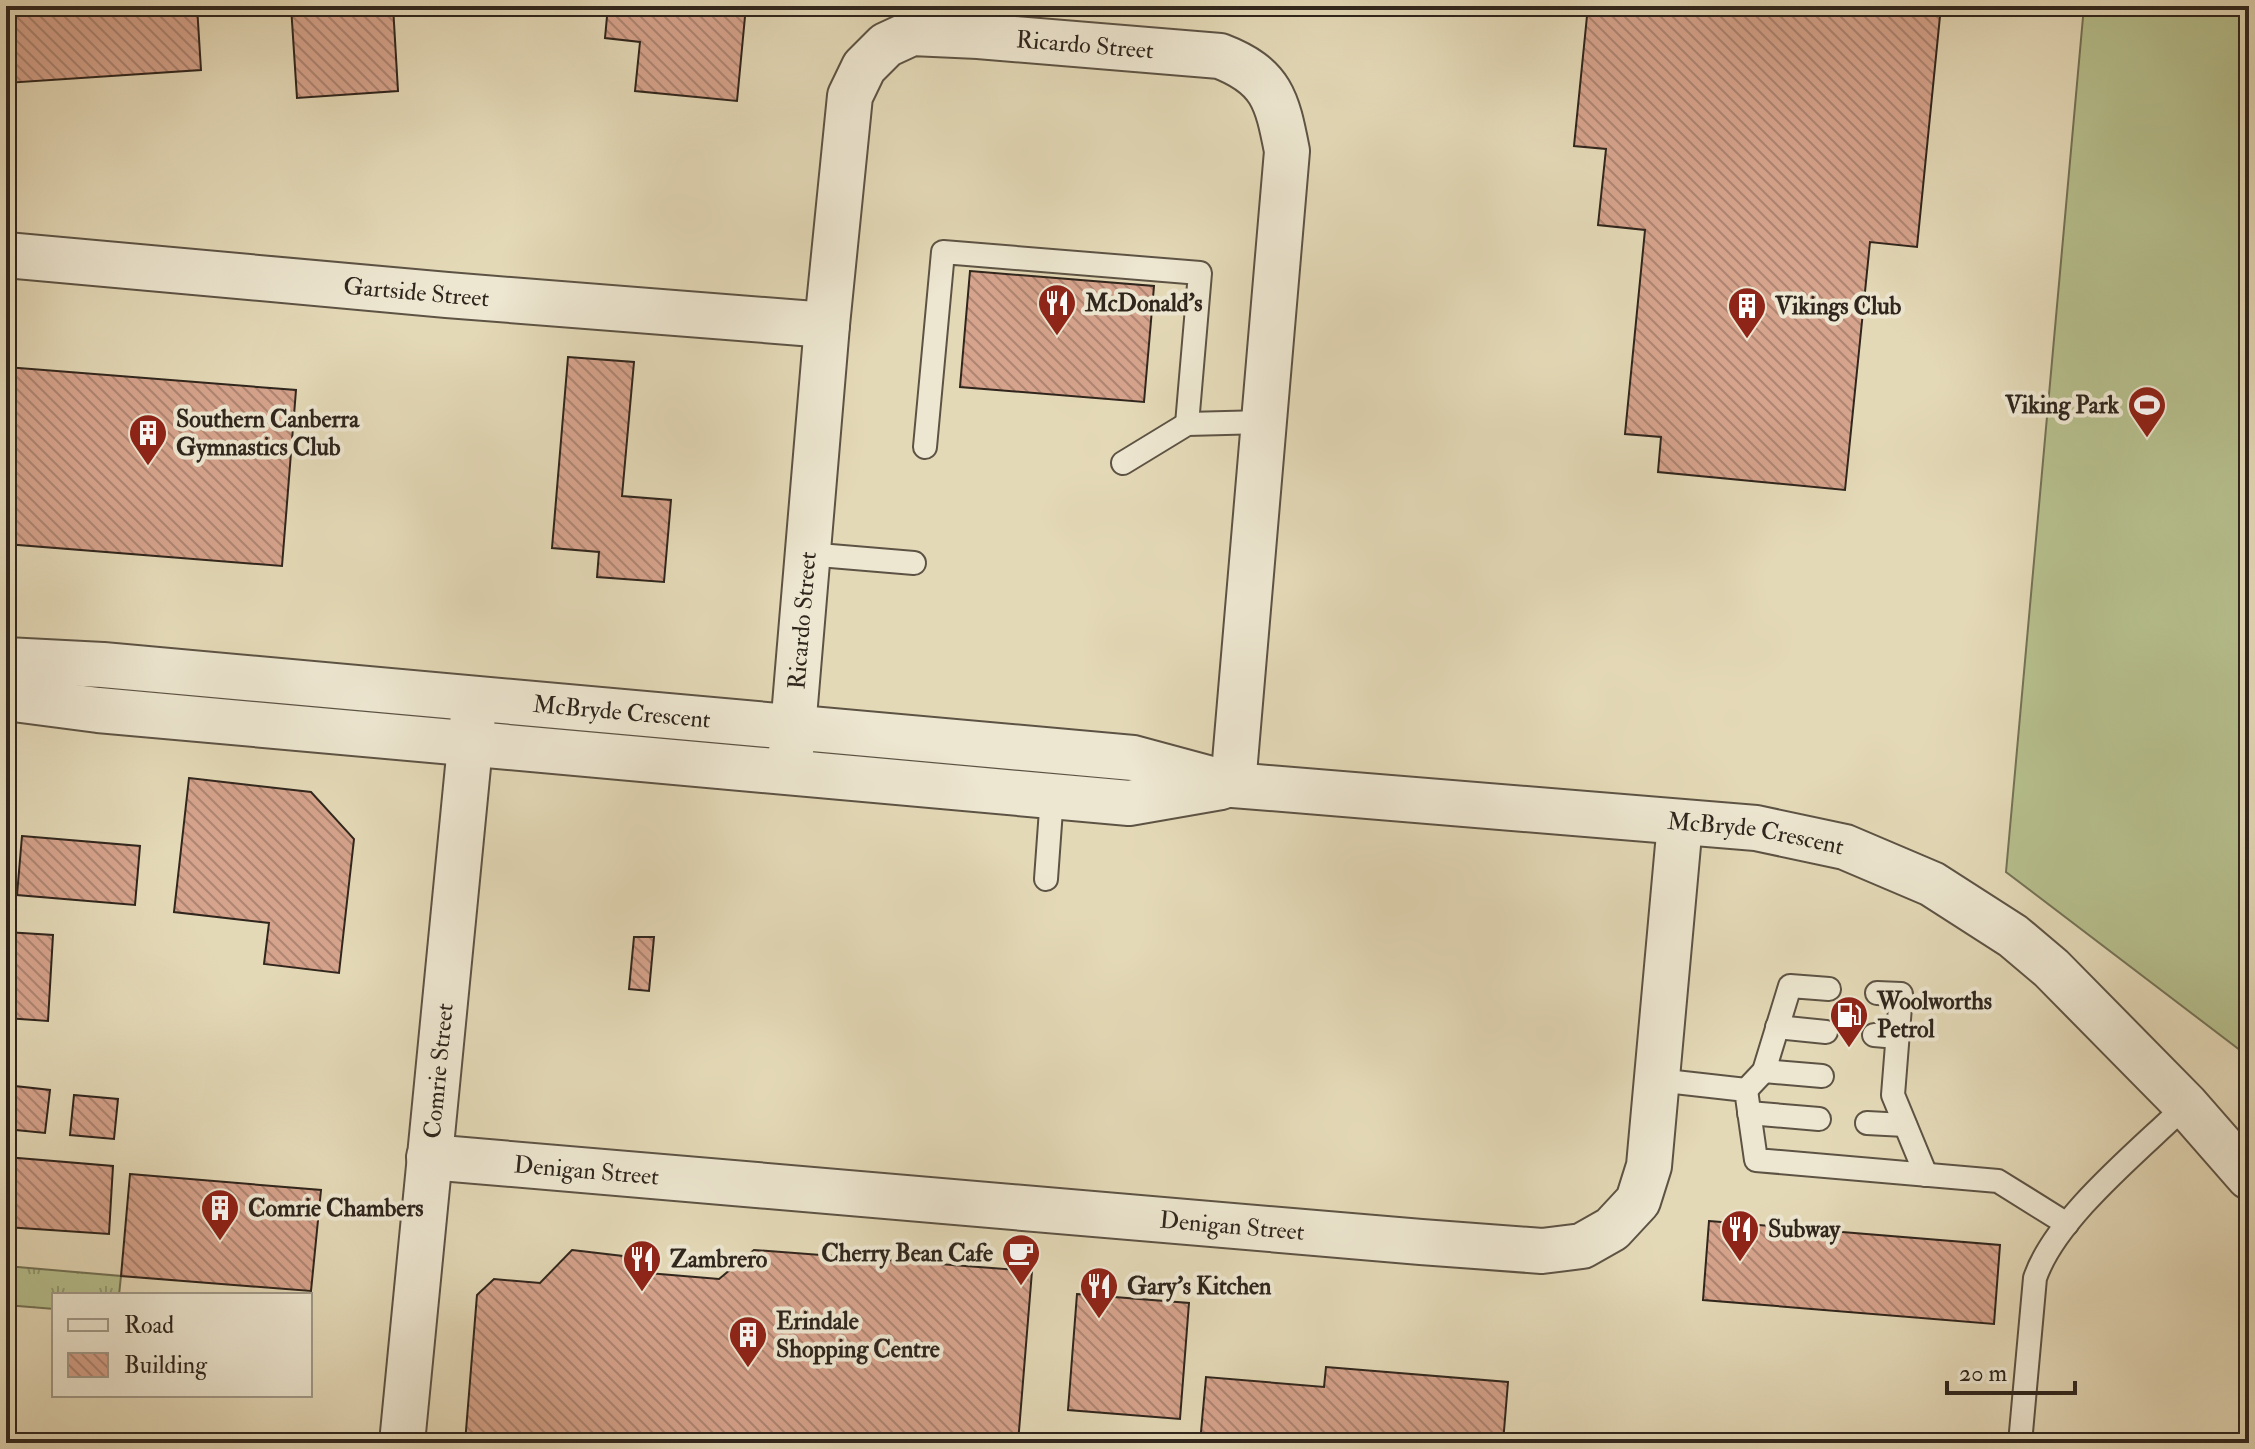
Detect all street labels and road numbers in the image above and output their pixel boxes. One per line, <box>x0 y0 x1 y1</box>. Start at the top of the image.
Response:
street label: Ricardo Street <box>1015 24 1155 66</box>
street label: Gartside Street <box>342 270 491 314</box>
street label: Ricardo Street <box>781 550 823 691</box>
street label: McBryde Crescent <box>532 688 712 735</box>
street label: McBryde Crescent <box>1666 805 1847 862</box>
street label: Comrie Street <box>416 1001 460 1140</box>
street label: Denigan Street <box>513 1149 660 1192</box>
street label: Denigan Street <box>1158 1204 1306 1247</box>

